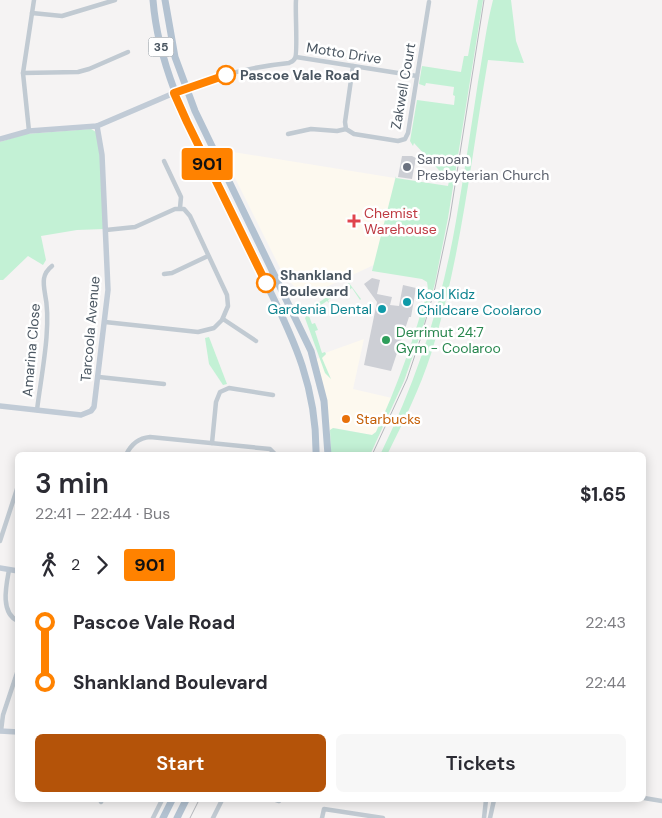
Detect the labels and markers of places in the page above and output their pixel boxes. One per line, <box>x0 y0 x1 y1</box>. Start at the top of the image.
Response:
marker: Pascoe Vale Road <box>216 65 236 85</box>
place label: Pascoe Vale Road <box>240 66 360 84</box>
place label: Samoan Presbyterian Church <box>417 150 549 184</box>
marker: Samoan Presbyterian Church <box>401 161 413 173</box>
place label: Chemist Warehouse <box>364 204 437 238</box>
marker: Chemist Warehouse <box>348 215 360 227</box>
place label: Shankland Boulevard <box>280 266 352 300</box>
marker: Shankland Boulevard <box>256 273 276 293</box>
place label: Kool Kidz Childcare Coolaroo <box>417 285 541 319</box>
marker: Kool Kidz Childcare Coolaroo <box>401 296 413 308</box>
place label: Gardenia Dental <box>268 300 372 318</box>
marker: Gardenia Dental <box>376 303 388 315</box>
place label: Derrimut 24:7 Gym - Coolaroo <box>396 323 501 357</box>
marker: Derrimut 24:7 Gym - Coolaroo <box>380 334 392 346</box>
place label: Starbucks <box>356 410 421 428</box>
marker: Starbucks <box>340 413 352 425</box>

